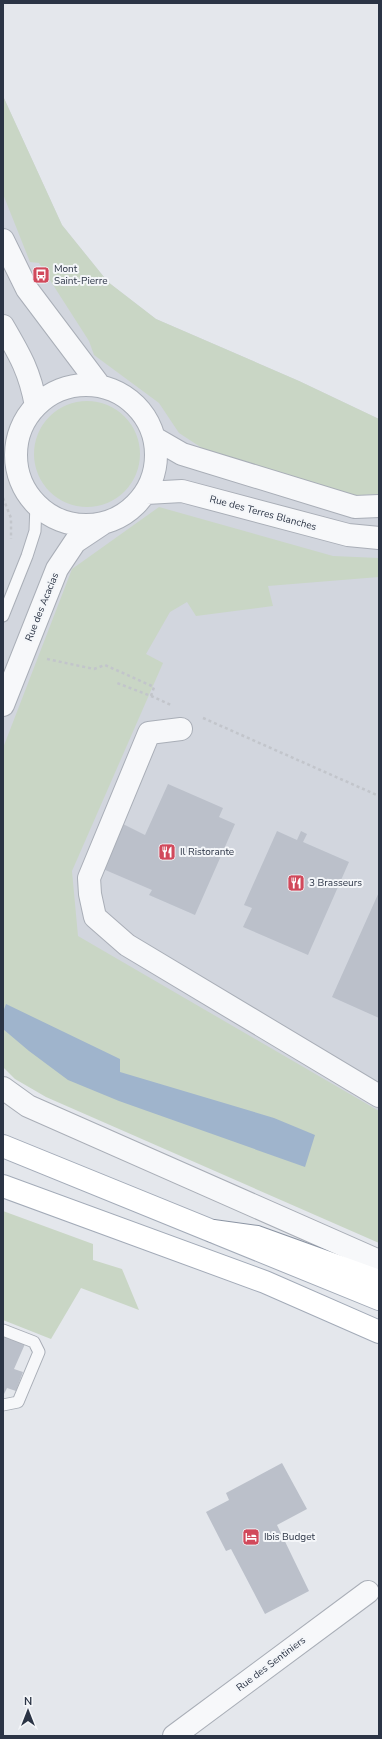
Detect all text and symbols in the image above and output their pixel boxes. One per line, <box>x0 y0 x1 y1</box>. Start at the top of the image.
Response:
place label: Mont Saint-Pierre <box>54 262 107 288</box>
bus stop icon: Mont Saint-Pierre <box>31 265 51 285</box>
street label: Rue des Terres Blanches <box>208 492 318 534</box>
street label: Rue des Acacias <box>22 570 62 643</box>
restaurant icon: Il Ristorante <box>157 842 177 862</box>
place label: Il Ristorante <box>180 845 234 859</box>
restaurant icon: 3 Brasseurs <box>286 873 306 893</box>
place label: 3 Brasseurs <box>309 876 362 890</box>
hotel icon: Ibis Budget <box>241 1527 261 1547</box>
place label: Ibis Budget <box>264 1530 315 1544</box>
street label: Rue des Sentiniers <box>234 1633 309 1695</box>
north arrow <box>8 1691 48 1731</box>
text: N <box>24 1694 32 1709</box>

